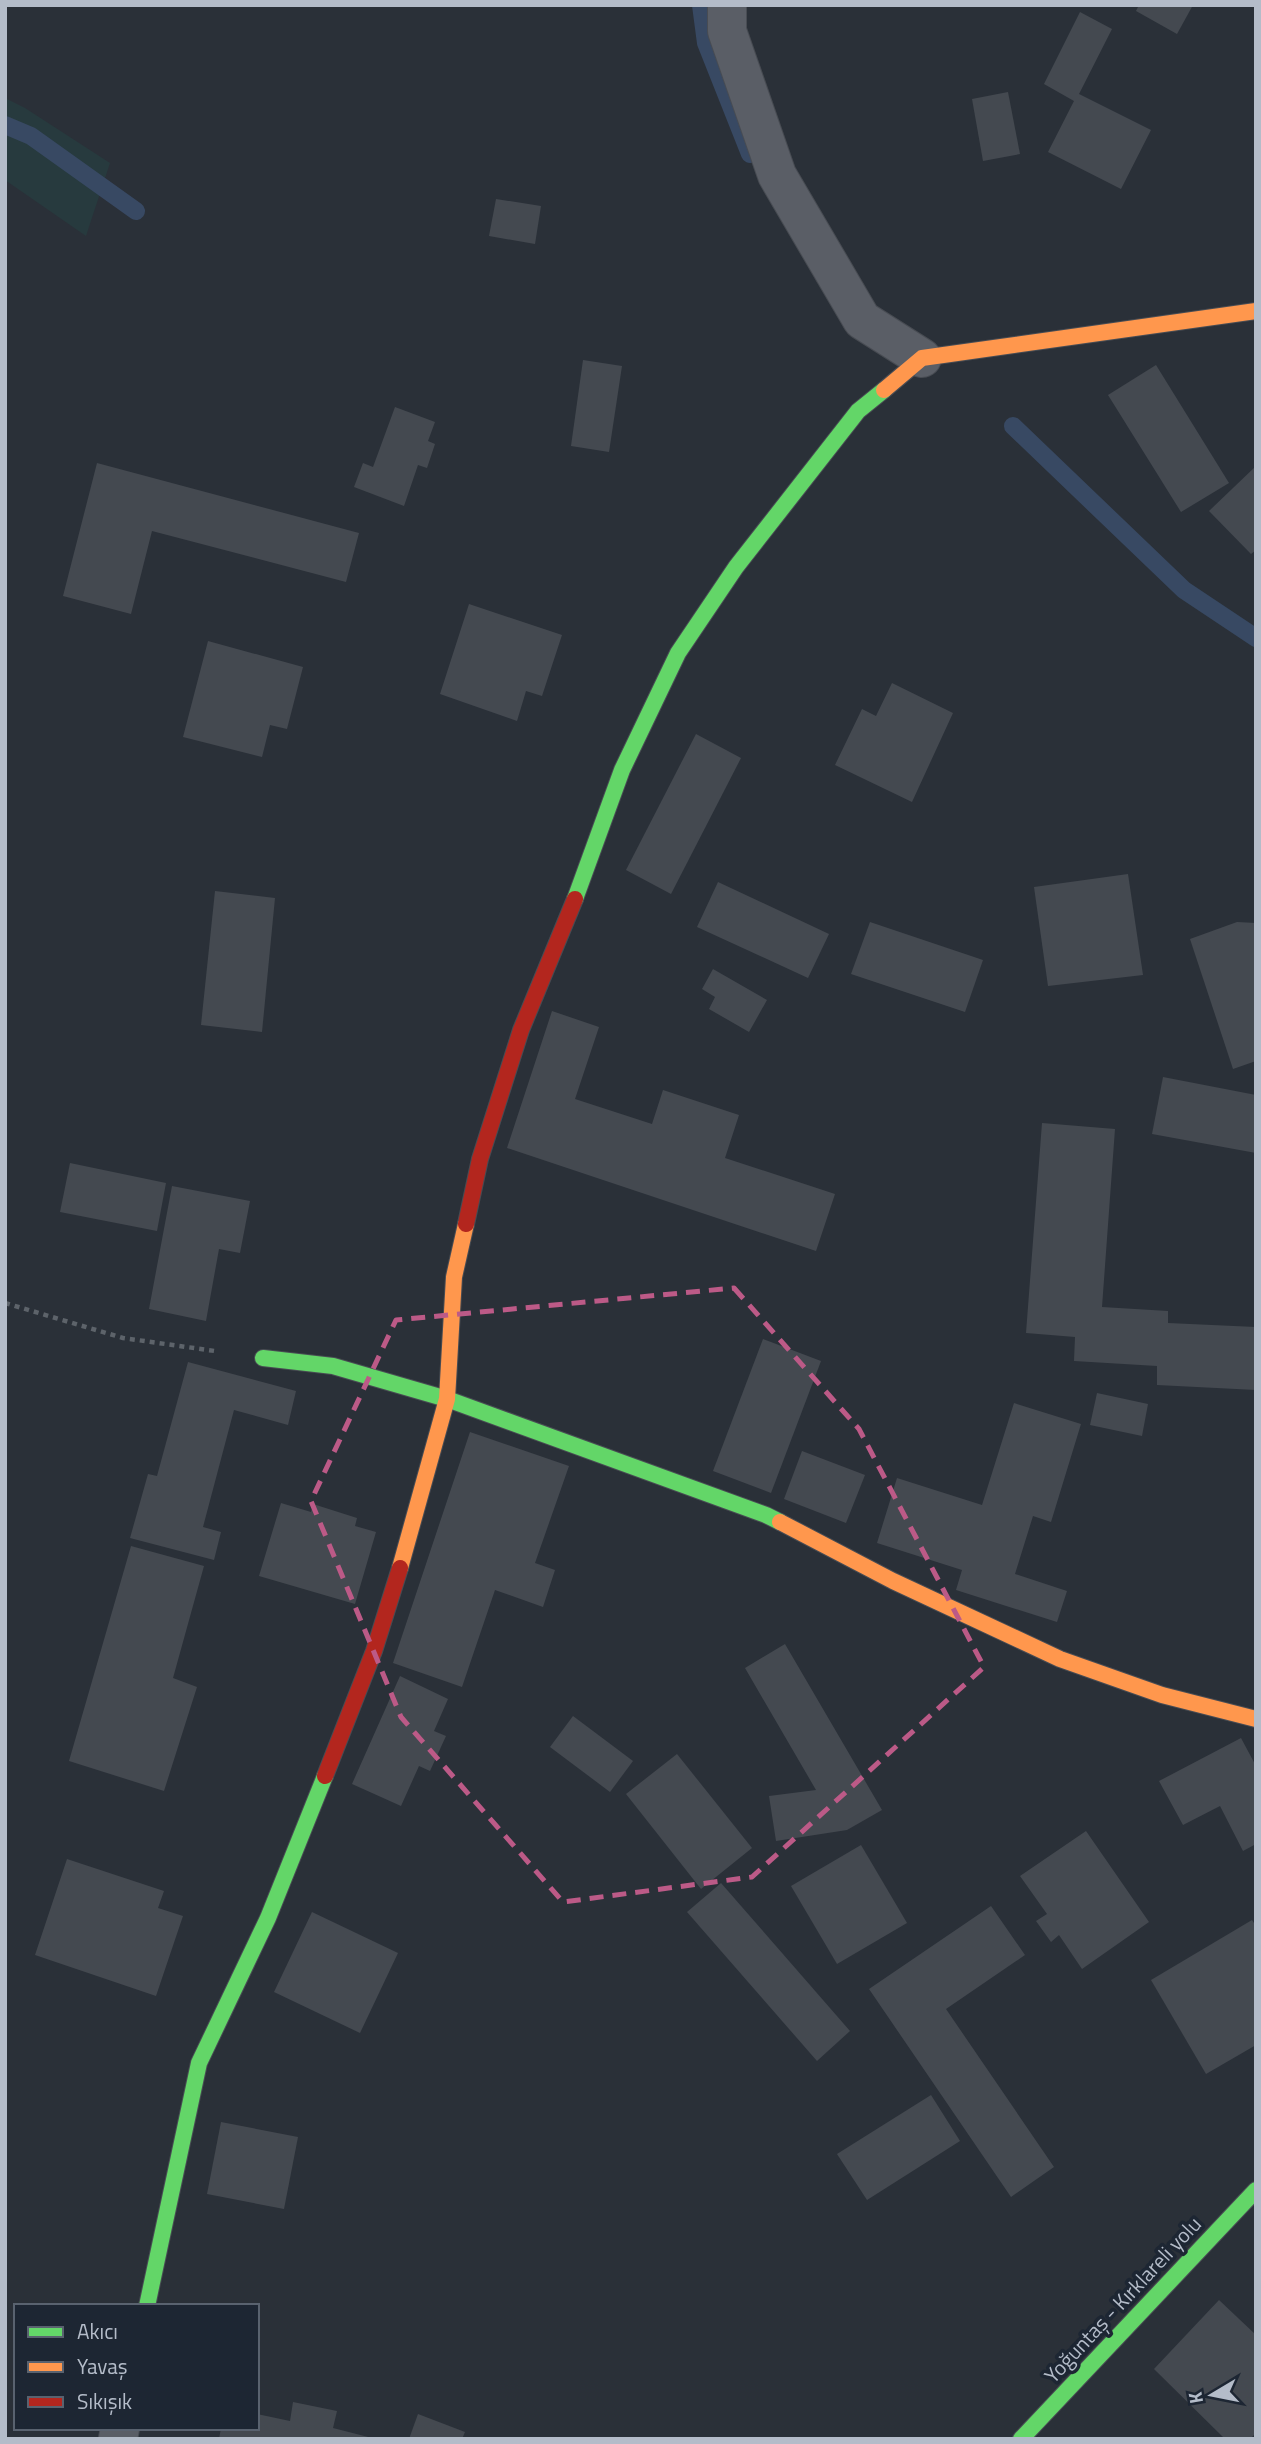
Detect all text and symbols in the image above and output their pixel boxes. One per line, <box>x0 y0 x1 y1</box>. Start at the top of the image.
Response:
street label: Yoğuntaş - Kırklareli yolu <box>1036 2209 1208 2390</box>
legend <box>14 2304 259 2430</box>
text: Akıcı <box>77 2315 118 2347</box>
text: Yavaş <box>77 2350 128 2382</box>
north arrow <box>1177 2360 1247 2430</box>
text: Sıkışık <box>77 2385 132 2417</box>
text: K <box>1180 2390 1210 2406</box>

